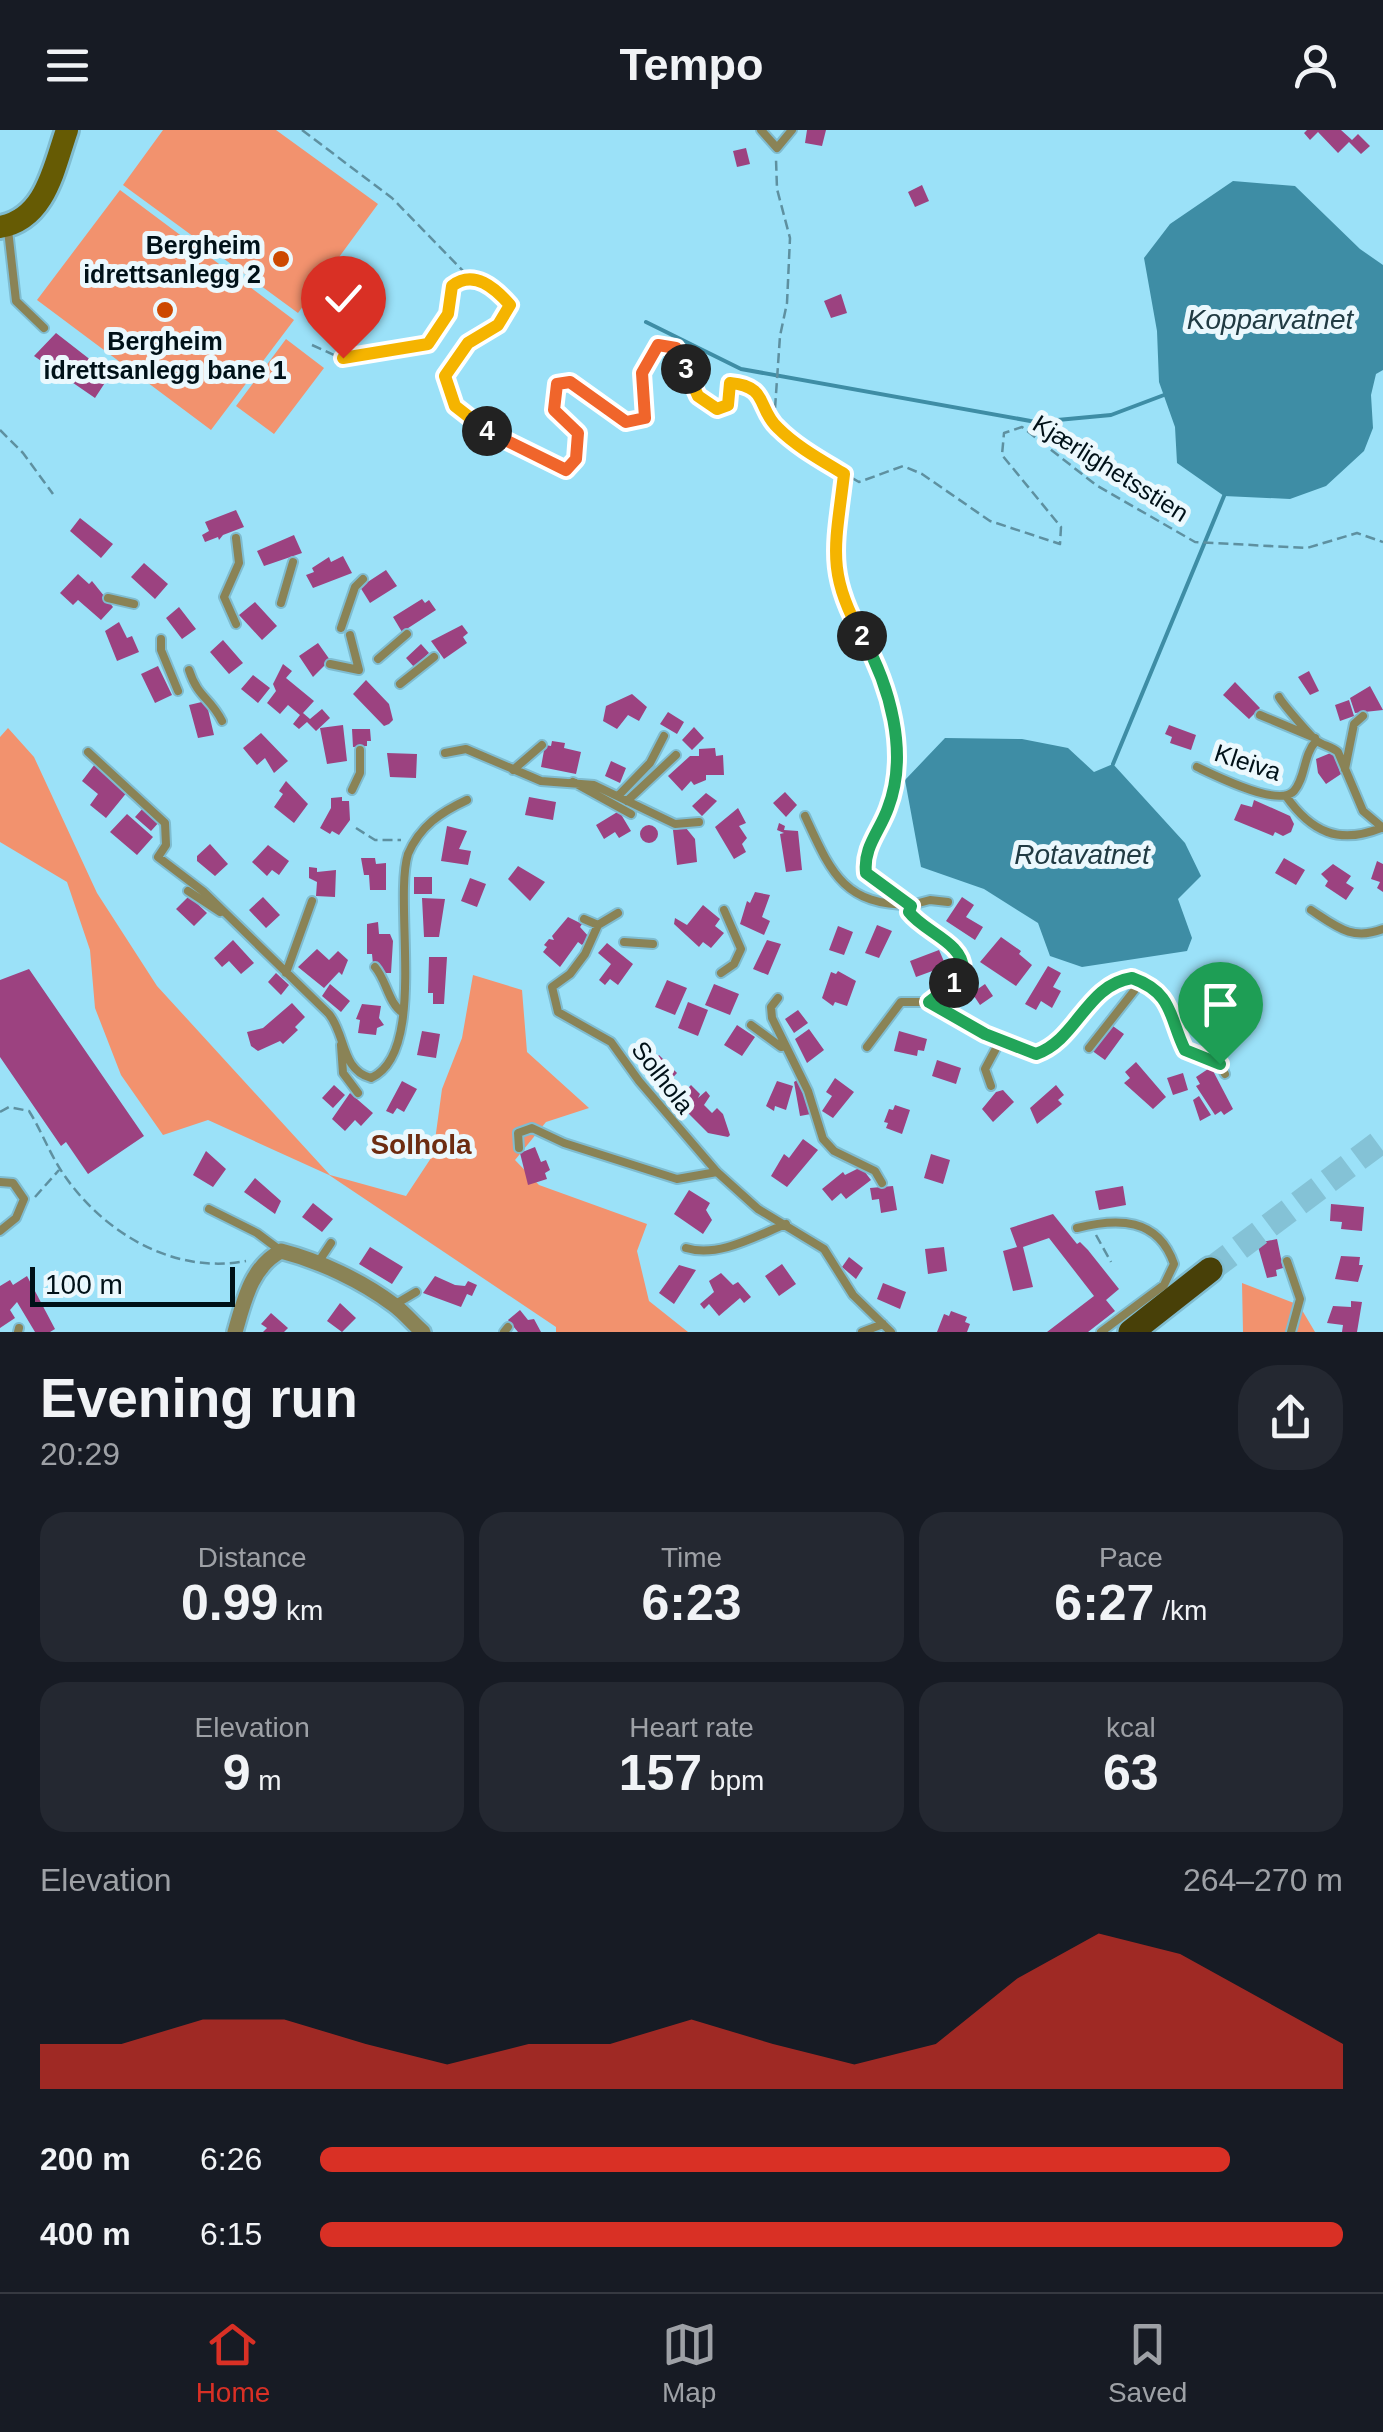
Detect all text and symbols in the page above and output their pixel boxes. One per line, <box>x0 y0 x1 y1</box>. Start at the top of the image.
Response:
icon: menu <box>40 38 95 93</box>
icon: person <box>1288 38 1343 93</box>
text: Tempo <box>619 39 764 90</box>
place label: Bergheim idrettsanlegg 2 <box>83 231 261 288</box>
marker: Bergheim idrettsanlegg 2 <box>270 248 292 270</box>
pin <box>301 256 386 359</box>
icon: check <box>316 271 371 326</box>
marker: Bergheim idrettsanlegg bane 1 <box>154 299 176 321</box>
water label: Kopparvatnet <box>1187 304 1354 335</box>
place label: Bergheim idrettsanlegg bane 1 <box>43 327 287 384</box>
pin: 3 <box>661 344 711 394</box>
text: 3 <box>678 353 694 384</box>
pin: 4 <box>462 406 512 456</box>
street label: Kjærlighetsstien <box>1028 409 1194 527</box>
text: 4 <box>479 415 495 446</box>
pin: 2 <box>837 611 887 661</box>
text: 2 <box>854 620 870 651</box>
street label: Kleiva <box>1211 738 1285 786</box>
water label: Rotavatnet <box>1014 839 1151 870</box>
pin: 1 <box>929 958 979 1008</box>
pin <box>1178 962 1263 1065</box>
text: 1 <box>946 967 962 998</box>
icon: arrive <box>1193 977 1248 1032</box>
street label: Solhola <box>626 1036 700 1119</box>
district label: Solhola <box>370 1129 472 1160</box>
scale bar <box>30 1262 235 1306</box>
text: 100 m <box>45 1269 123 1300</box>
button: share <box>1238 1365 1343 1470</box>
text: Evening run <box>40 1367 358 1429</box>
text: 20:29 <box>40 1436 120 1472</box>
text: Distance <box>198 1542 307 1573</box>
text: Time <box>661 1542 722 1573</box>
text: Pace <box>1099 1542 1163 1573</box>
text: 0.99 <box>181 1575 278 1631</box>
text: 6:23 <box>641 1575 742 1631</box>
text: 6:27 <box>1054 1575 1154 1631</box>
text: km <box>278 1595 323 1626</box>
text: /km <box>1154 1595 1207 1626</box>
text: Elevation <box>195 1712 310 1743</box>
text: Heart rate <box>629 1712 754 1743</box>
text: kcal <box>1106 1712 1156 1743</box>
text: 9 <box>223 1745 251 1801</box>
text: 157 <box>619 1745 702 1801</box>
text: 63 <box>1103 1745 1159 1801</box>
text: m <box>251 1765 282 1796</box>
text: bpm <box>702 1765 764 1796</box>
text: Elevation <box>40 1862 172 1898</box>
text: 264–270 m <box>1183 1862 1343 1898</box>
text: 200 m <box>40 2141 131 2177</box>
text: 6:26 <box>200 2141 262 2177</box>
text: 400 m <box>40 2216 131 2252</box>
text: 6:15 <box>200 2216 262 2252</box>
tab: Home <box>196 2317 270 2409</box>
tab: Map <box>662 2317 717 2409</box>
tab: Saved <box>1108 2317 1187 2409</box>

